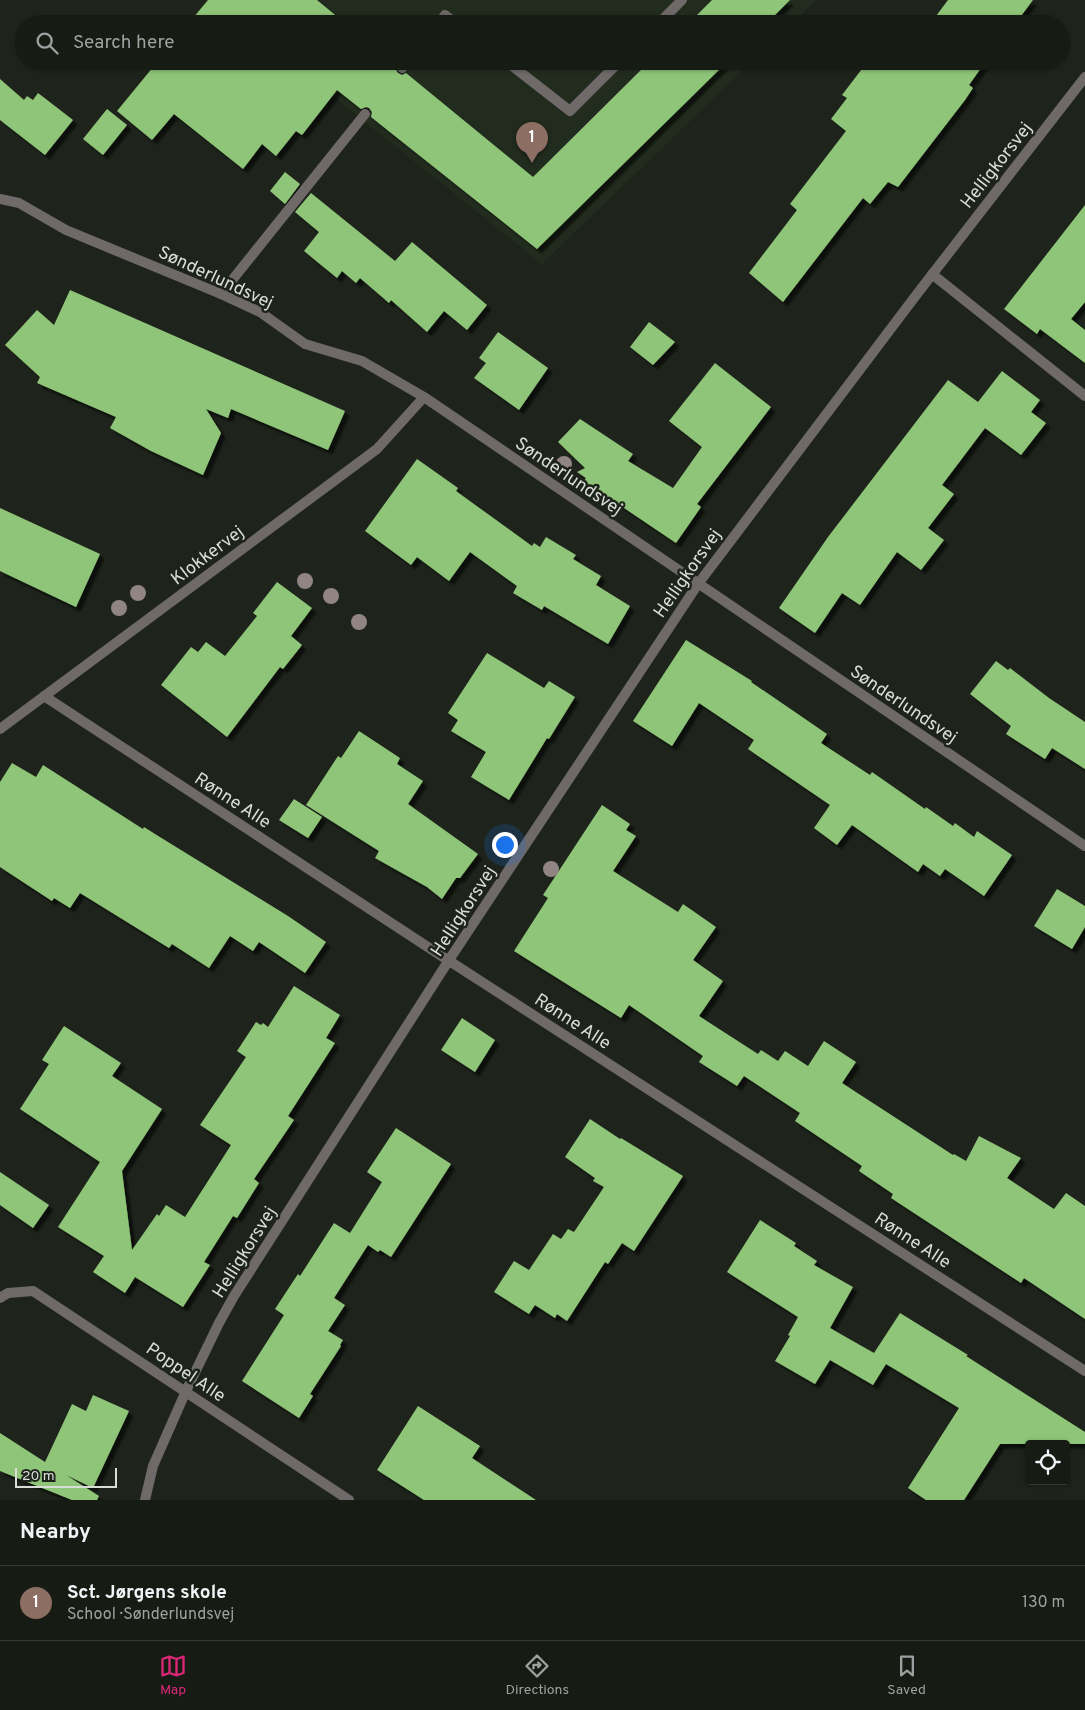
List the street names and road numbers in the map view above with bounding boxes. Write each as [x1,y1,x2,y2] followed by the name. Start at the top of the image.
[956,118,1038,214] street label: Helligkorsvej
[154,242,277,315] street label: Sønderlundsvej
[510,433,626,522] street label: Sønderlundsvej
[167,521,249,591] street label: Klokkervej
[649,525,727,623] street label: Helligkorsvej
[845,661,961,750] street label: Sønderlundsvej
[190,768,275,835] street label: Rønne Alle
[426,862,502,962] street label: Helligkorsvej
[530,989,615,1056] street label: Rønne Alle
[208,1203,283,1303] street label: Helligkorsvej
[870,1208,955,1275] street label: Rønne Alle
[141,1338,229,1408] street label: Poppel Alle

